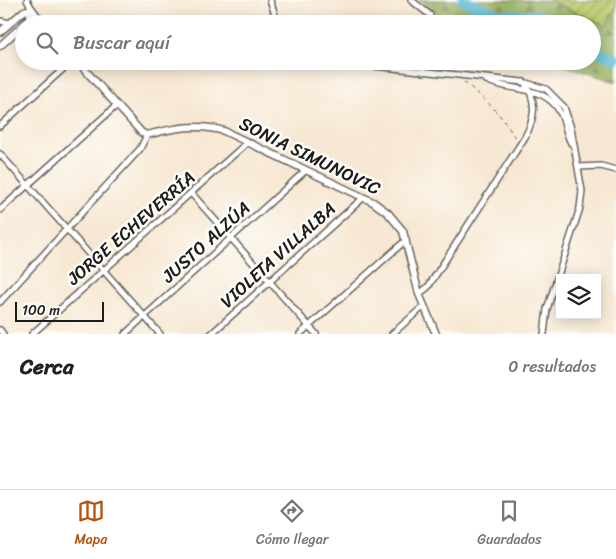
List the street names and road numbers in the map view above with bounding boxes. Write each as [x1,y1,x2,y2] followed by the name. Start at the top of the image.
[234,108,387,204] street label: SONIA SIMUNOVIC
[59,163,203,294] street label: JORGE ECHEVERRÍA
[153,193,258,292] street label: JUSTO ALZÚA
[213,194,343,316] street label: VIOLETA VILLALBA

